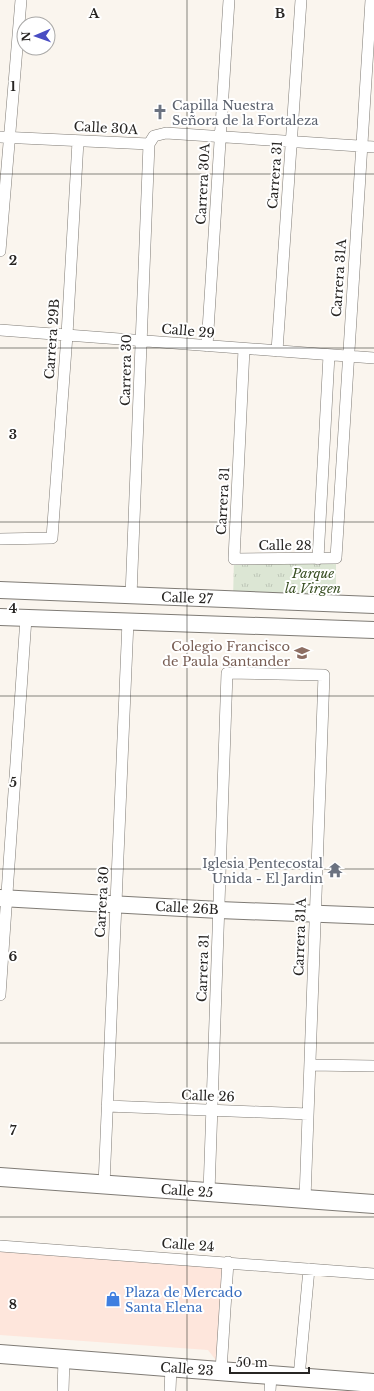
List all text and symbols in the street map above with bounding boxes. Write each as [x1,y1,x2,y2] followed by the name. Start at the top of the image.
[88,5,100,22] text: A
[275,5,285,22] text: B
[16,16,56,56] north arrow
[19,30,33,42] text: N
[10,78,16,95] text: 1
[172,97,319,129] place label: Capilla Nuestra Señora de la Fortaleza
[151,103,169,121] church icon: Capilla Nuestra Señora de la Fortaleza
[73,118,140,138] street label: Calle 30A
[264,140,286,210] street label: Carrera 31
[192,142,214,225] street label: Carrera 30A
[328,237,350,318] street label: Carrera 31A
[9,252,17,269] text: 2
[41,298,63,380] street label: Carrera 29B
[161,320,215,342] street label: Calle 29
[117,334,135,406] street label: Carrera 30
[9,426,17,443] text: 3
[213,467,233,535] street label: Carrera 31
[258,537,312,554] street label: Calle 28
[285,565,341,597] park label: Parque la Virgen
[161,589,214,607] street label: Calle 27
[9,600,18,617] text: 4
[162,638,291,670] place label: Colegio Francisco de Paula Santander
[293,644,311,662] school or university icon: Colegio Francisco de Paula Santander
[9,774,17,791] text: 5
[202,855,323,887] place label: Iglesia Pentecostal Unida - El Jardin
[326,861,344,879] temple icon: Iglesia Pentecostal Unida - El Jardin
[92,866,112,938] street label: Carrera 30
[290,897,310,976] street label: Carrera 31A
[155,898,219,918] street label: Calle 26B
[193,934,213,1002] street label: Carrera 31
[9,948,18,965] text: 6
[181,1087,235,1105] street label: Calle 26
[10,1122,17,1139] text: 7
[160,1181,214,1201] street label: Calle 25
[161,1235,215,1255] street label: Calle 24
[125,1284,242,1316] place label: Plaza de Mercado Santa Elena
[104,1290,122,1308] shop icon: Plaza de Mercado Santa Elena
[9,1296,17,1313] text: 8
[230,1349,309,1375] scale bar
[236,1355,268,1370] text: 50 m
[160,1359,214,1379] street label: Calle 23

